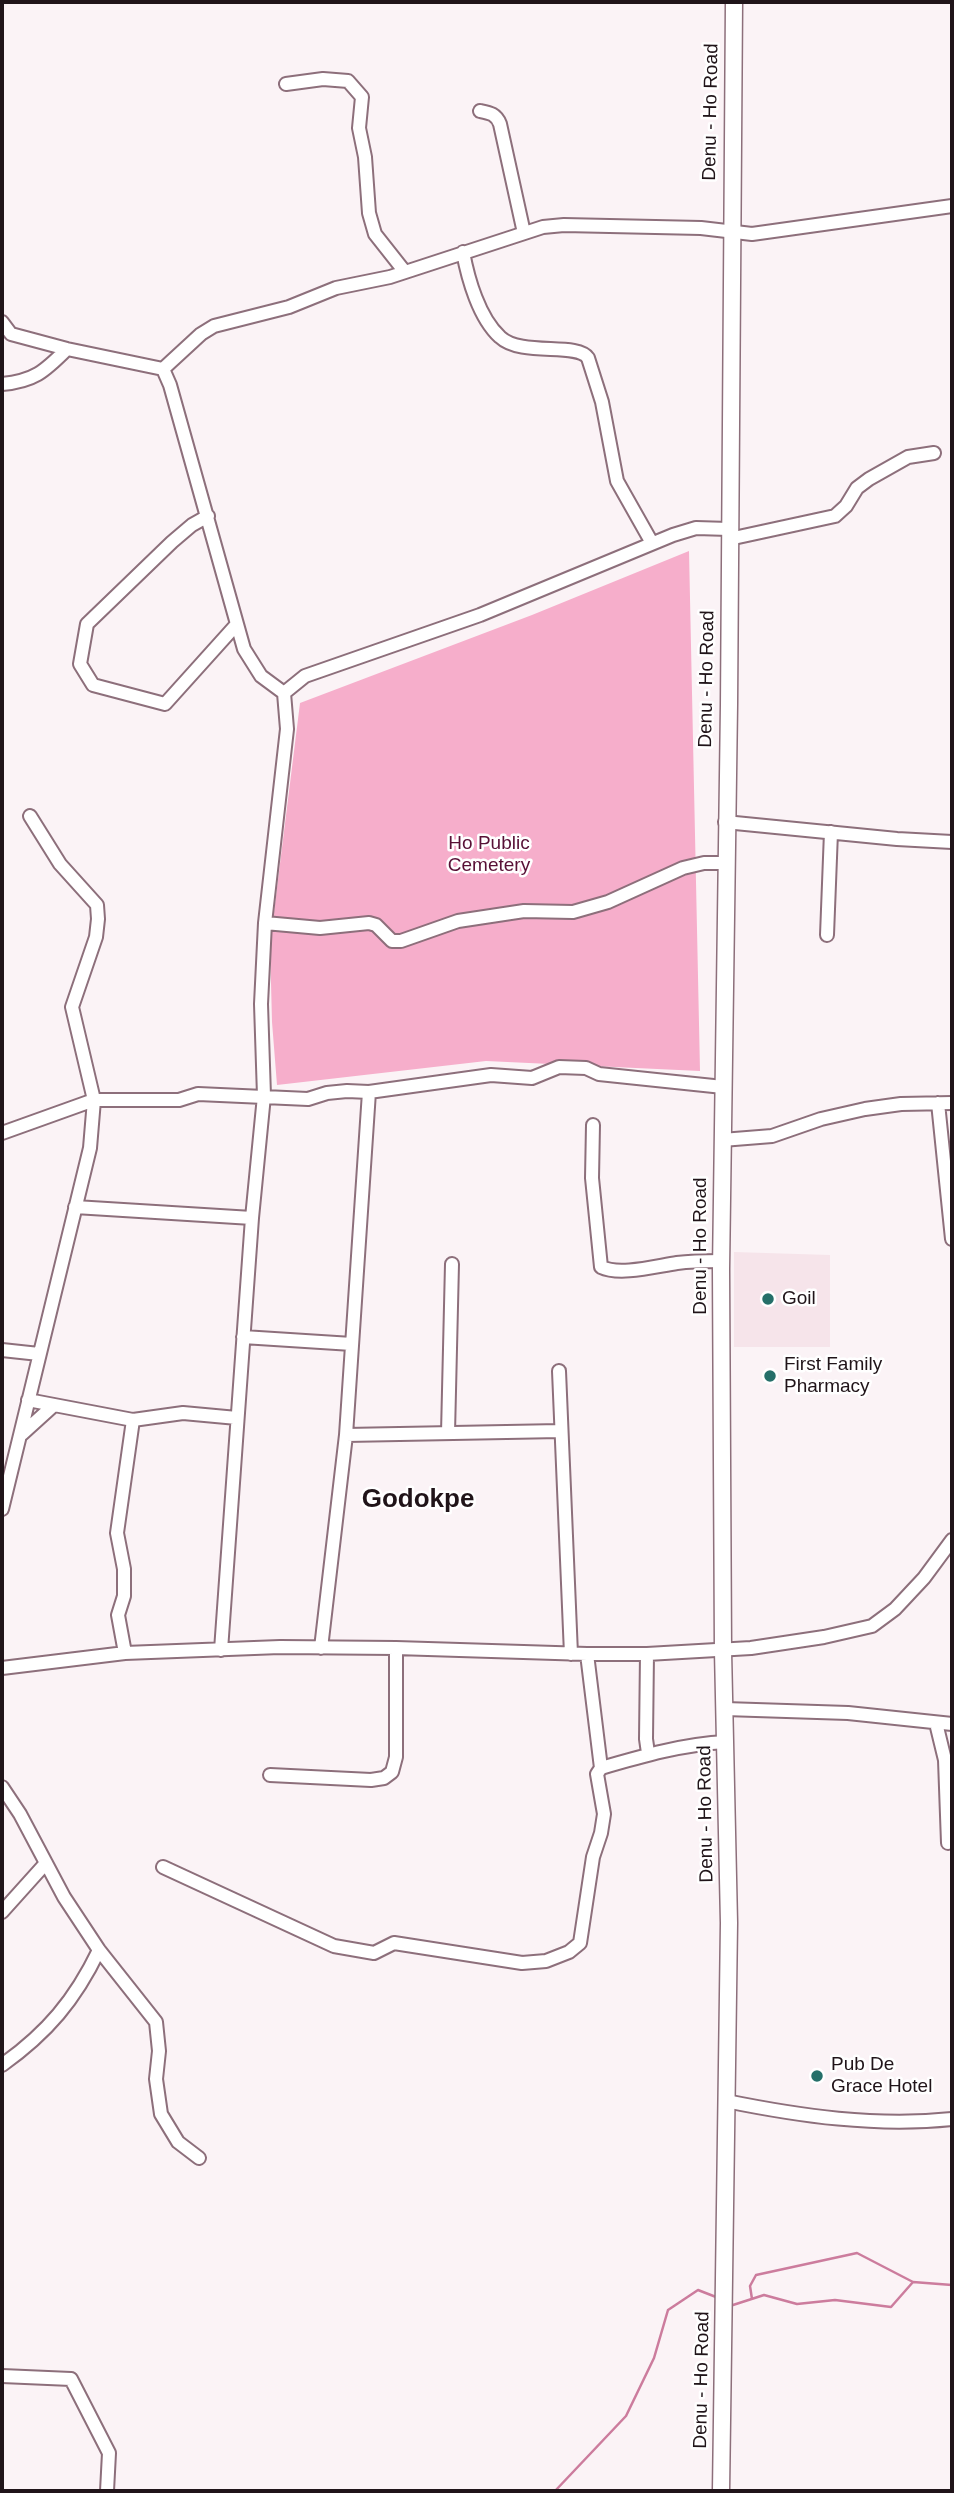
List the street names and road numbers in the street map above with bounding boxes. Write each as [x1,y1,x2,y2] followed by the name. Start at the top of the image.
[698,43,724,181] street label: Denu - Ho Road
[694,610,720,748] street label: Denu - Ho Road
[690,1177,712,1315] street label: Denu - Ho Road
[693,1745,719,1883] street label: Denu - Ho Road
[689,2311,715,2449] street label: Denu - Ho Road

